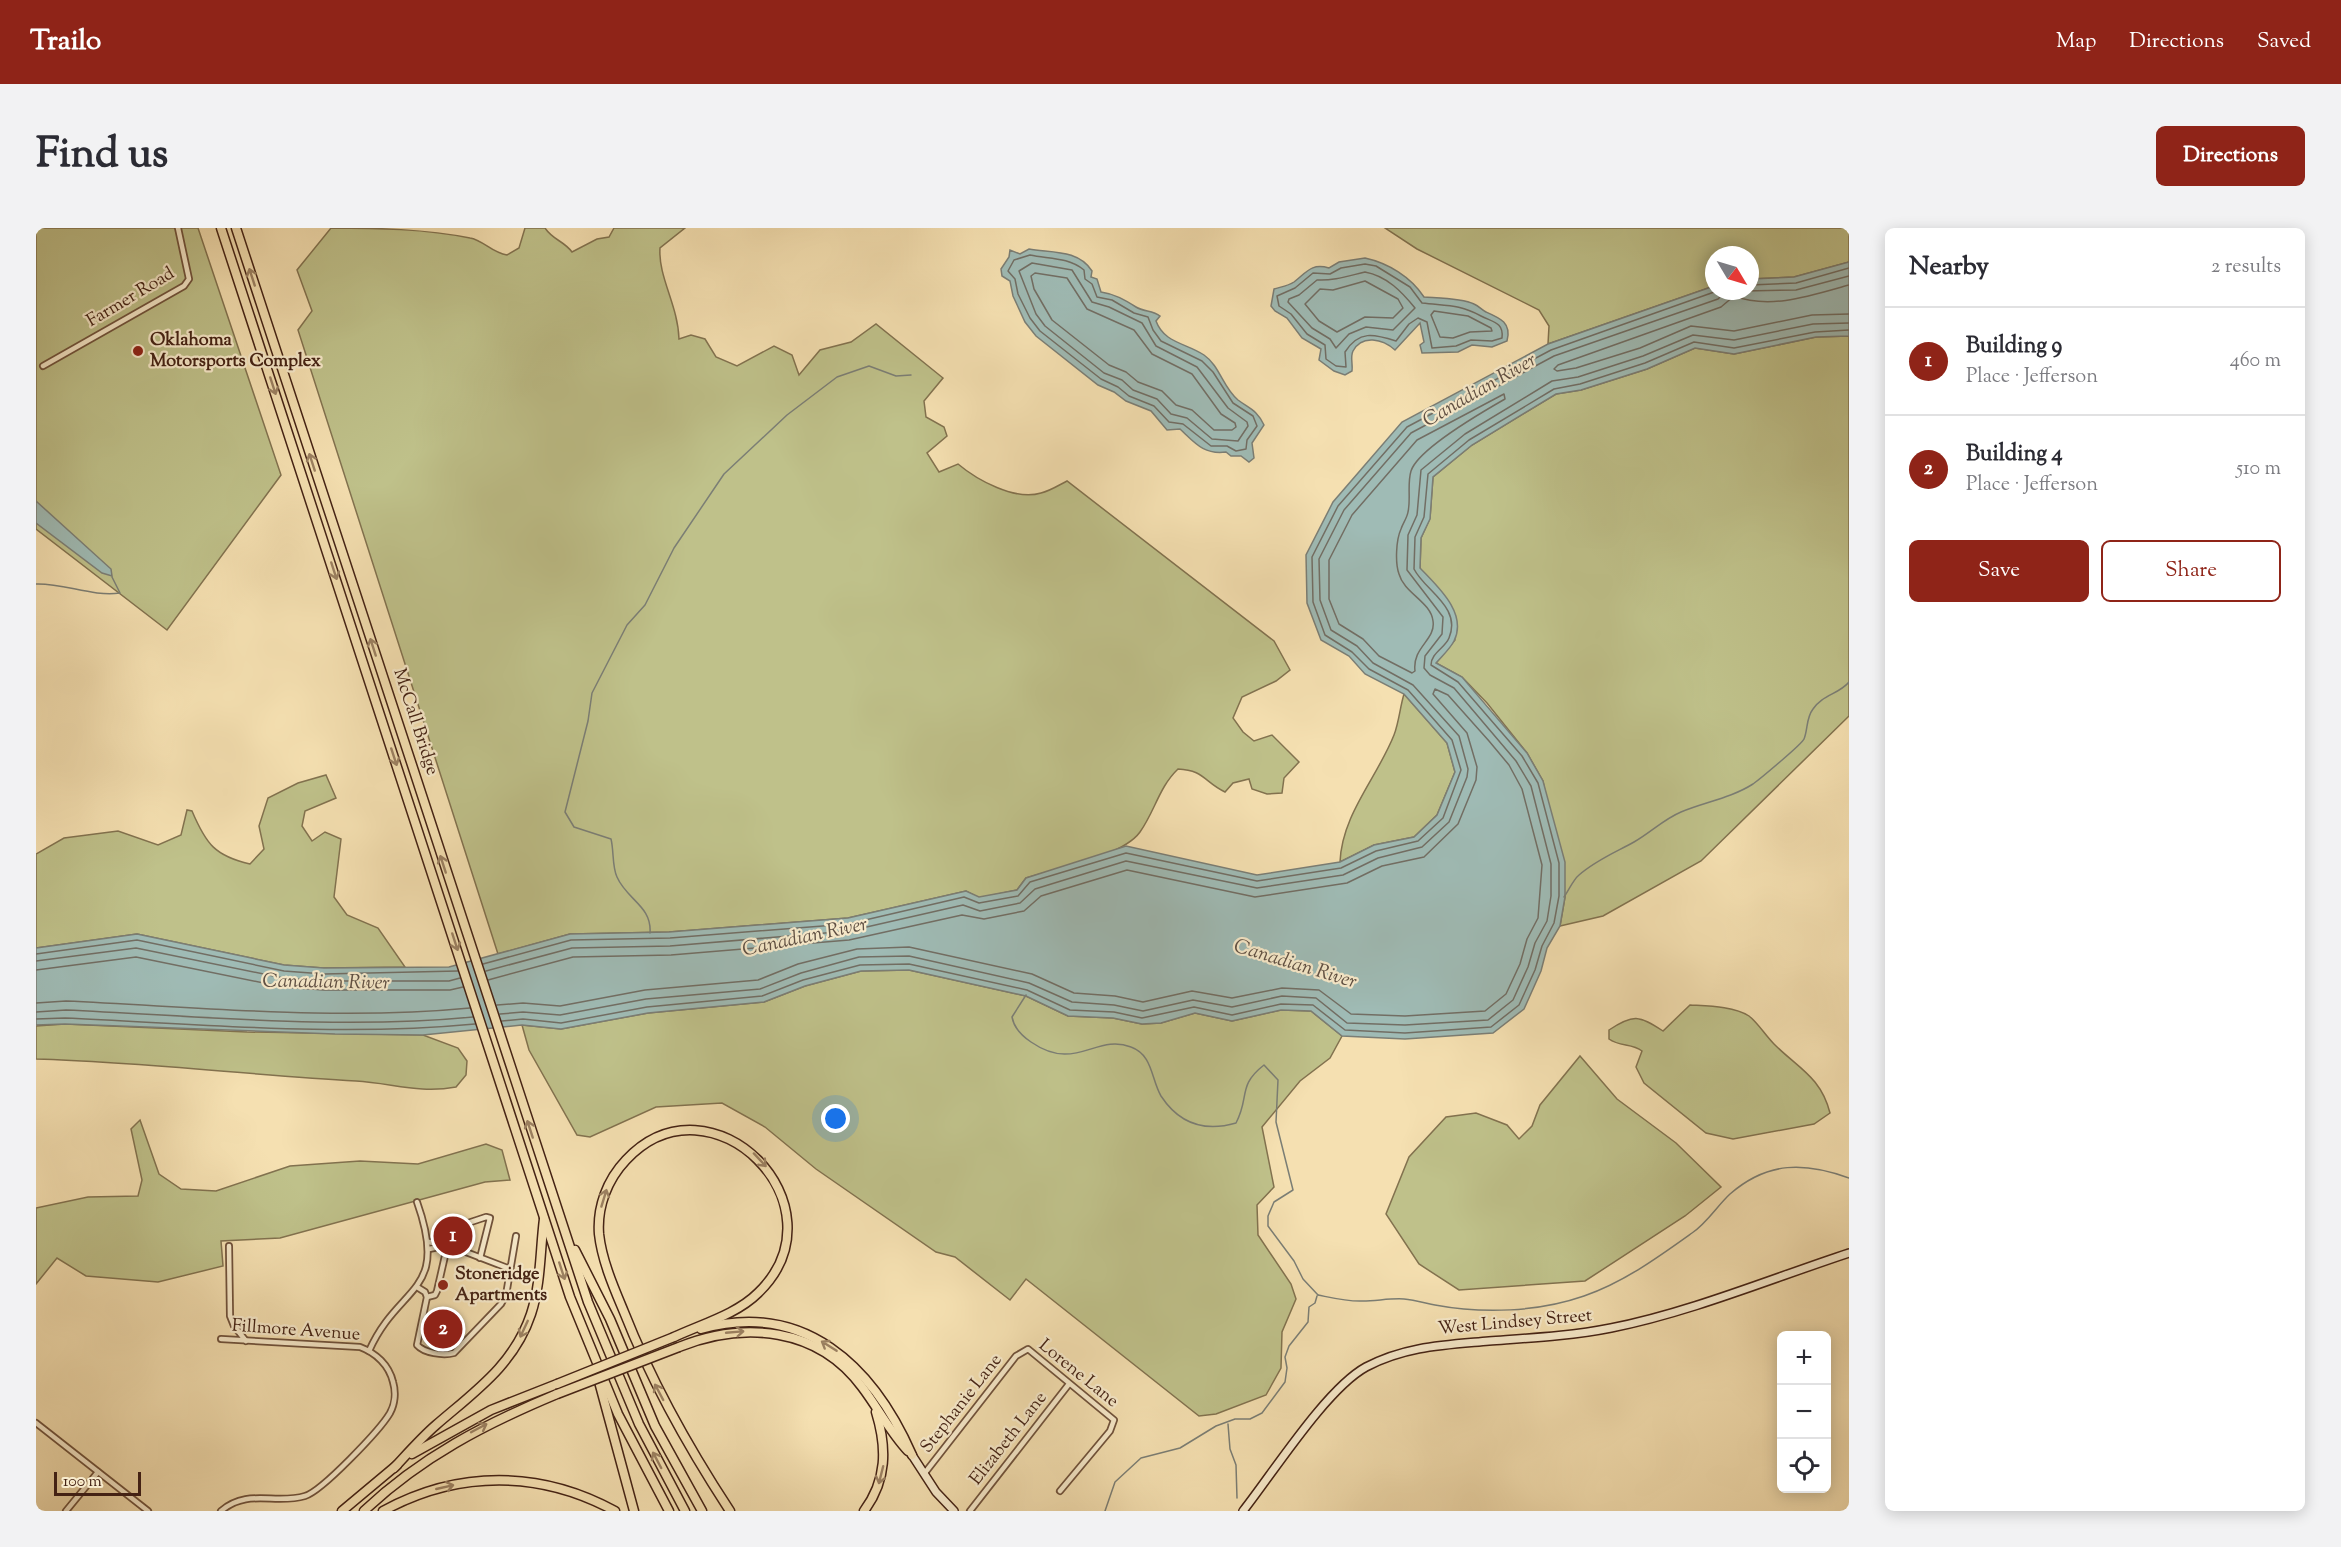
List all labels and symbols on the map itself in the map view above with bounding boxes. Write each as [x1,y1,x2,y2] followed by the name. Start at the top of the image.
[1705,246,1759,300] north arrow
[82,261,180,335] street label: Farmer Road
[245,268,256,287] one-way arrow
[150,328,321,375] place label: Oklahoma Motorsports Complex
[131,344,145,358] marker: Oklahoma Motorsports Complex
[1418,347,1542,435] water label: Canadian River
[268,376,279,395] one-way arrow
[306,453,317,472] one-way arrow
[329,561,340,580] one-way arrow
[367,638,378,657] one-way arrow
[385,665,445,779] street label: McCall Bridge
[389,747,400,766] one-way arrow
[437,855,448,874] one-way arrow
[740,911,870,965] water label: Canadian River
[450,932,461,951] one-way arrow
[1230,933,1360,997] water label: Canadian River
[262,967,390,999] water label: Canadian River
[821,1104,850,1133] your location
[524,1120,535,1139] one-way arrow
[753,1153,767,1168] one-way arrow
[599,1189,610,1208] one-way arrow
[434,1214,472,1258] pin: 1
[557,1261,568,1280] one-way arrow
[455,1262,547,1309] place label: Stoneridge Apartments
[436,1278,450,1292] marker: Stoneridge Apartments
[1437,1303,1593,1343] street label: West Lindsey Street
[424,1306,462,1352] pin: 2
[231,1314,361,1348] street label: Fillmore Avenue
[518,1320,529,1338] one-way arrow
[725,1326,745,1337] one-way arrow
[1032,1334,1124,1414] street label: Lorene Lane
[821,1339,838,1351] one-way arrow
[915,1349,1009,1459] street label: Stephanie Lane
[653,1384,664,1402] one-way arrow
[964,1387,1054,1491] street label: Elizabeth Lane
[470,1422,487,1434] one-way arrow
[651,1451,662,1469] one-way arrow
[875,1465,887,1484] one-way arrow
[54,1469,141,1496] scale bar
[435,1480,454,1492] one-way arrow

